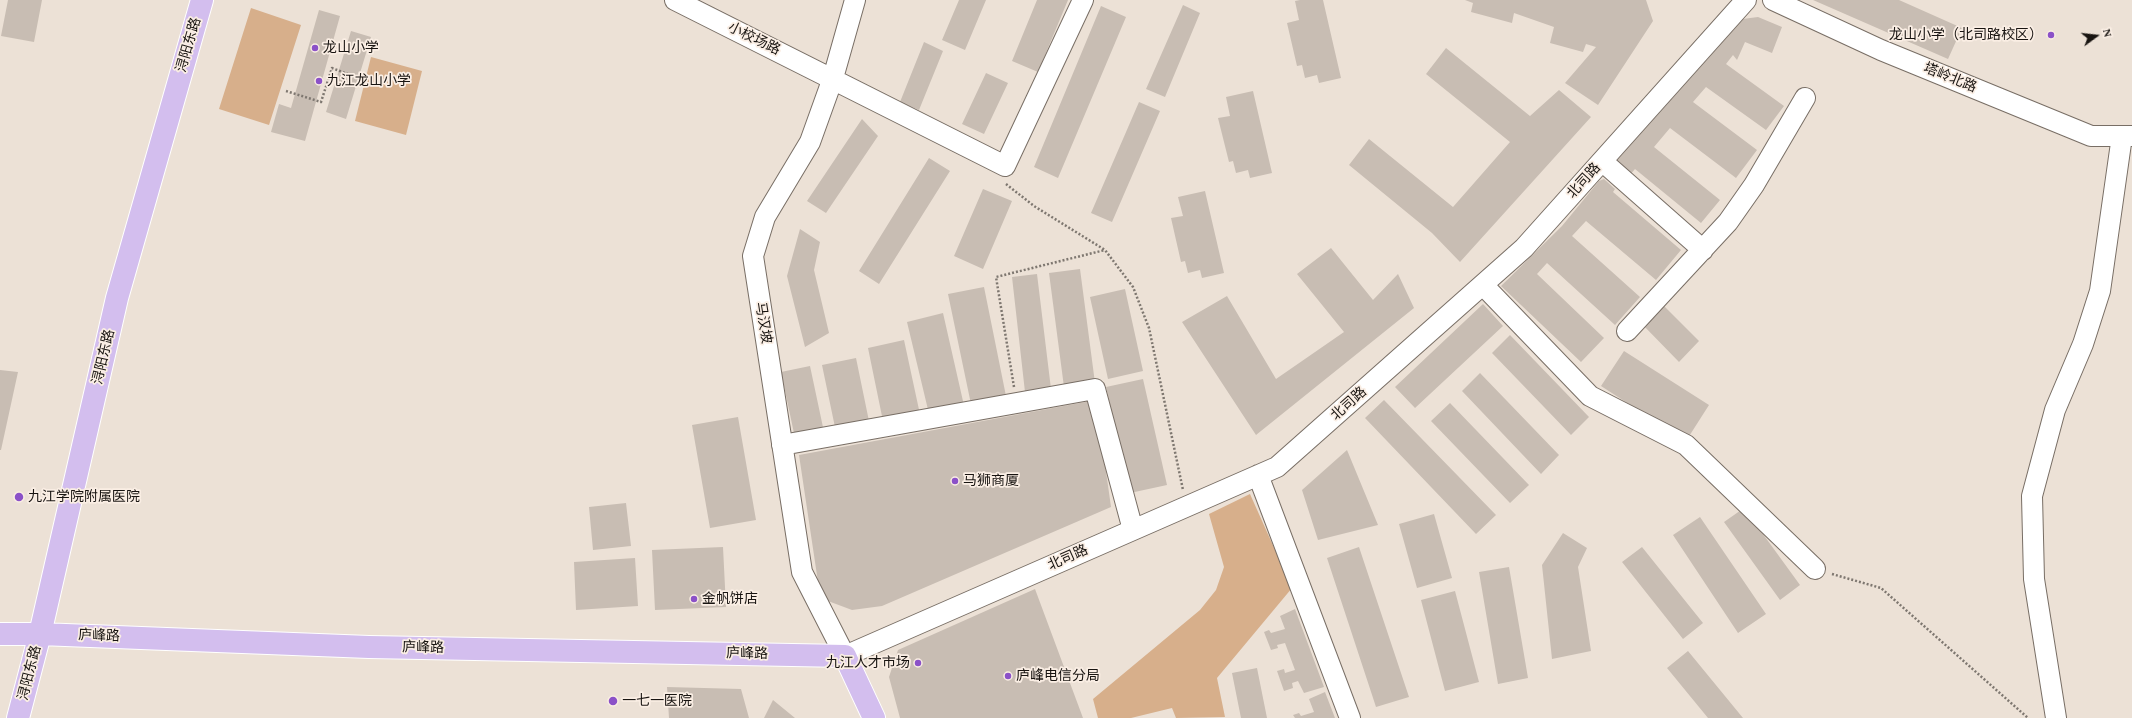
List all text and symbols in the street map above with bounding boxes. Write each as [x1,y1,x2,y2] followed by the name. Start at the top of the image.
[173,16,205,74] street label: 浔阳东路
[2076,16,2116,56] north arrow
[725,19,783,59] street label: 小校场路
[1889,27,2043,43] place label: 龙山小学（北司路校区）
[2101,27,2114,38] text: N
[2046,30,2056,40] marker: 龙山小学（北司路校区）
[323,40,379,56] place label: 龙山小学
[310,43,320,53] marker: 龙山小学
[1921,60,1979,96] street label: 塔岭北路
[327,73,411,89] place label: 九江龙山小学
[314,76,324,86] marker: 九江龙山小学
[1564,160,1604,202] street label: 北司路
[751,301,775,345] street label: 马汉坡
[90,328,118,386] street label: 浔阳东路
[1328,384,1370,424] street label: 北司路
[963,473,1019,489] place label: 马狮商厦
[950,476,960,486] marker: 马狮商厦
[28,489,140,505] place label: 九江学院附属医院
[13,491,25,503] marker: 九江学院附属医院
[1045,542,1091,574] street label: 北司路
[702,591,758,607] place label: 金帆饼店
[689,594,699,604] marker: 金帆饼店
[78,627,120,645] street label: 庐峰路
[402,639,444,657] street label: 庐峰路
[15,644,45,702] street label: 浔阳东路
[726,645,768,663] street label: 庐峰路
[826,655,910,671] place label: 九江人才市场
[913,658,923,668] marker: 九江人才市场
[1016,668,1100,684] place label: 庐峰电信分局
[1003,671,1013,681] marker: 庐峰电信分局
[622,693,692,709] place label: 一七一医院
[607,695,619,707] marker: 一七一医院

